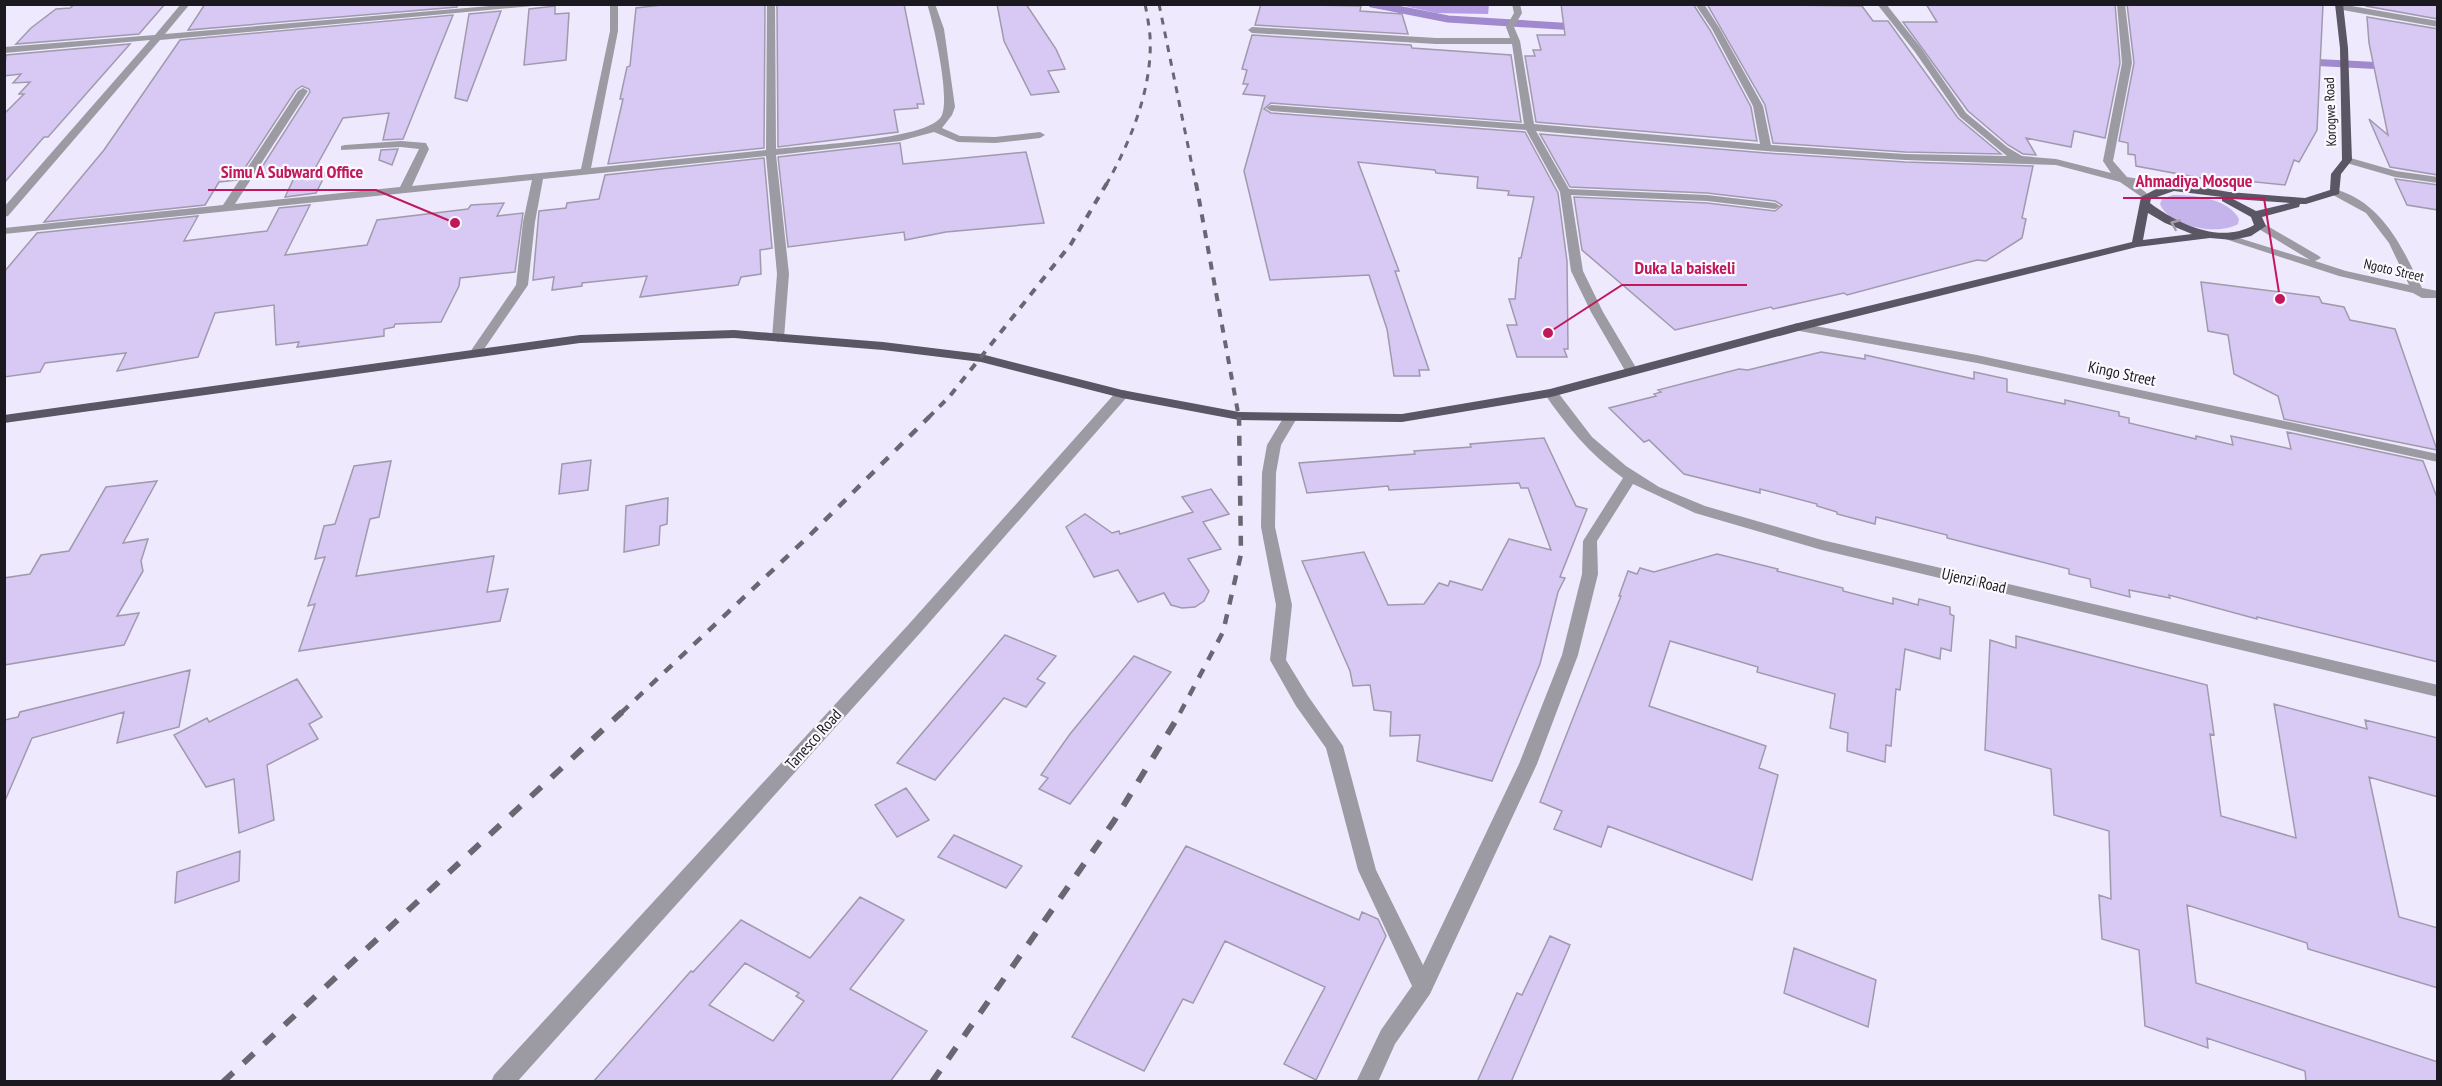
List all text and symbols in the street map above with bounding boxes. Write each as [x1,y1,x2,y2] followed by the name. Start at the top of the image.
[2320,77,2340,147] street label: Korogwe Road
[208,154,376,190] callout: Simu A Subward Office
[221,160,364,183] text: Simu A Subward Office
[2123,162,2264,198] callout: Ahmadiya Mosque
[2135,169,2253,192] text: Ahmadiya Mosque
[2170,219,2181,231] one-way arrow
[1622,249,1747,285] callout: Duka la baiskeli
[2362,254,2426,286] street label: Ngoto Street
[1635,256,1735,279] text: Duka la baiskeli
[2086,356,2158,390] street label: Kingo Street
[1940,563,2008,597] street label: Ujenzi Road
[781,705,845,773] street label: Tanesco Road

